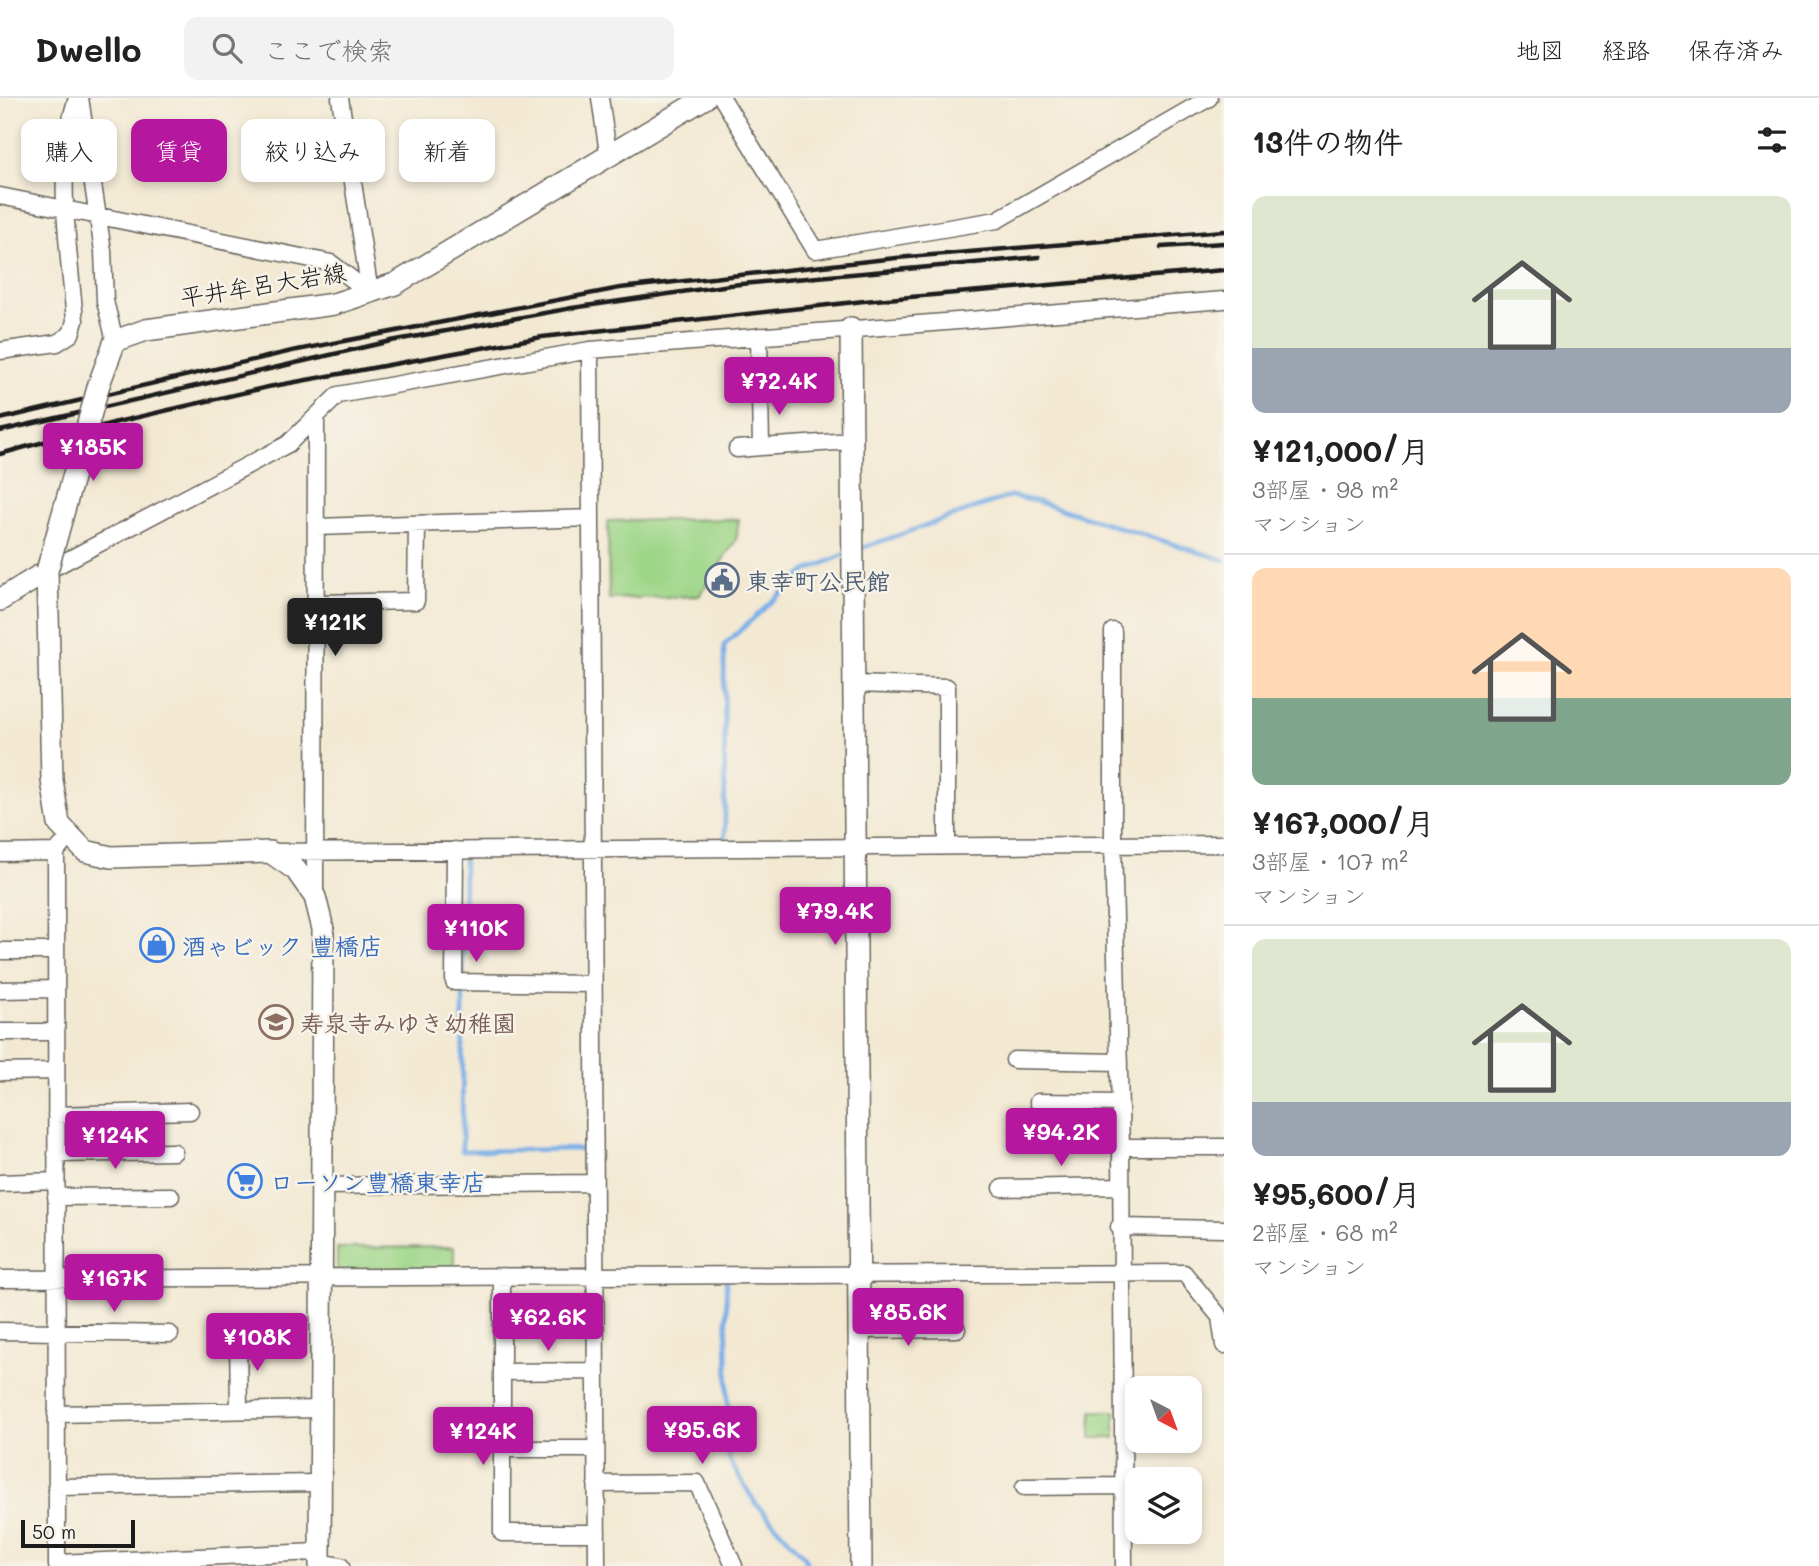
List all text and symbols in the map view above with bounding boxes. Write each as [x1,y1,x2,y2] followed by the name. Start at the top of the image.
[184,17,674,80] search box
[35,27,142,70] text: Dwello
[208,29,246,67] icon: search
[264,33,394,67] text: ここで検索
[1516,34,1564,65] text: 地図
[1602,34,1650,65] text: 経路
[1688,34,1784,65] text: 保存済み
[21,119,117,182] chip: 購入
[131,119,227,182] chip: 賃貸
[241,119,385,182] chip: 絞り込み
[399,119,495,182] chip: 新着
[1252,121,1403,161] text: 13件の物件
[1753,121,1791,159] icon: filters
[1459,242,1585,368] icon: home
[178,256,348,312] street label: 平井牟呂大岩線
[722,358,836,417] pin: ¥72.4K
[740,365,818,395] text: ¥72.4K
[44,424,142,483] pin: ¥185K
[1252,430,1430,470] text: ¥121,000/月
[59,431,127,461] text: ¥185K
[1252,474,1398,504] text: 3部屋 · 98 m²
[1252,508,1366,538] text: マンション
[703,561,741,599] public building icon: 東幸町公民館
[746,565,890,596] place label: 東幸町公民館
[286,598,384,658] pin: ¥121K
[303,606,367,636] text: ¥121K
[1459,614,1585,740] icon: home
[1252,802,1434,842] text: ¥167,000/月
[1252,846,1408,876] text: 3部屋 · 107 m²
[1252,880,1366,910] text: マンション
[778,888,892,947] pin: ¥79.4K
[796,895,874,925] text: ¥79.4K
[427,904,525,964] pin: ¥110K
[443,912,509,942] text: ¥110K
[138,926,176,964] shop icon: 酒ゃビック 豊橋店
[182,930,383,961] place label: 酒ゃビック 豊橋店
[1459,985,1585,1111] icon: home
[257,1003,295,1041] school or university icon: 寿泉寺みゆき幼稚園
[300,1007,516,1038] place label: 寿泉寺みゆき幼稚園
[1004,1108,1118,1168] pin: ¥94.2K
[66,1112,164,1171] pin: ¥124K
[1022,1116,1100,1146] text: ¥94.2K
[81,1119,149,1149] text: ¥124K
[226,1162,264,1200] supermarket icon: ローソン豊橋東幸店
[270,1166,486,1197] place label: ローソン豊橋東幸店
[1252,1173,1421,1213] text: ¥95,600/月
[1252,1217,1398,1247] text: 2部屋 · 68 m²
[1252,1251,1366,1281] text: マンション
[65,1254,163,1314] pin: ¥167K
[80,1262,148,1292] text: ¥167K
[851,1288,965,1348] pin: ¥85.6K
[491,1294,605,1353] pin: ¥62.6K
[869,1296,947,1326] text: ¥85.6K
[509,1301,587,1331] text: ¥62.6K
[208,1314,306,1373] pin: ¥108K
[222,1321,292,1351] text: ¥108K
[1125,1376,1202,1452] north arrow
[1125,1376,1202,1544] map controls
[645,1406,759,1466] pin: ¥95.6K
[434,1408,532,1467] pin: ¥124K
[663,1414,741,1444] text: ¥95.6K
[449,1415,517,1445] text: ¥124K
[1125,1467,1202,1544] button: layers
[21,1517,135,1549] scale bar
[32,1519,76,1544] text: 50 m

